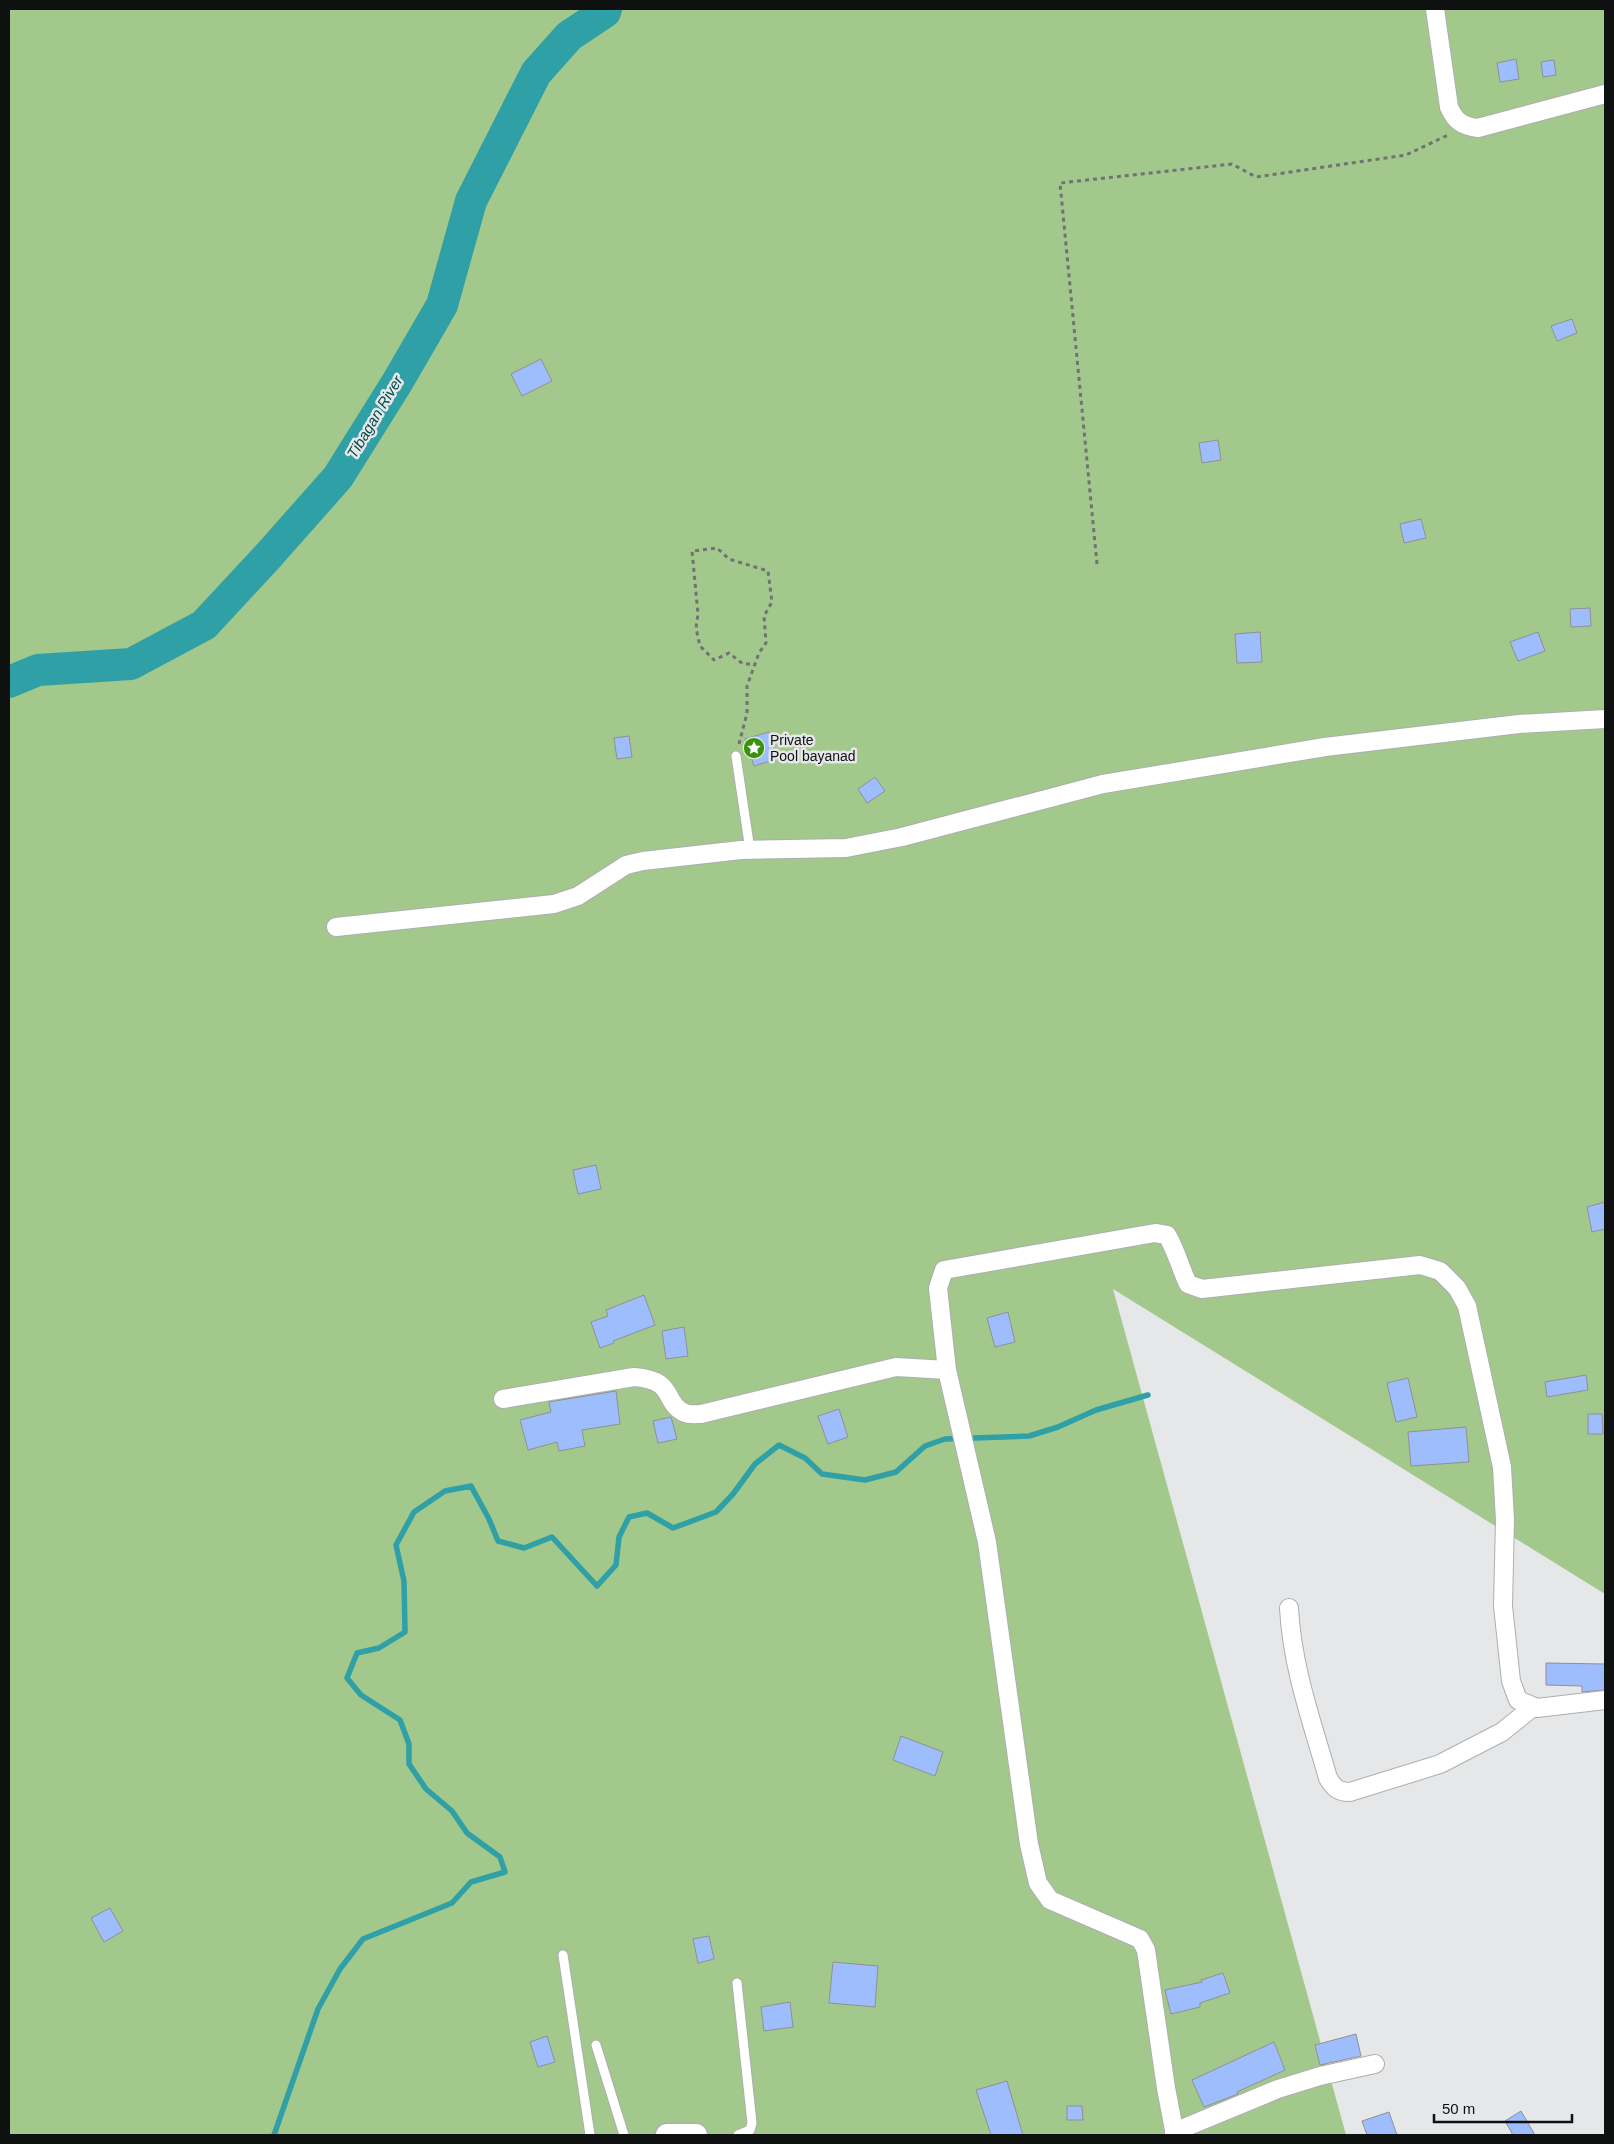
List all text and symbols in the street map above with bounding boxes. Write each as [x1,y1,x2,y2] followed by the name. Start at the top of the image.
[343,372,406,461] water label: Tibagan River
[770,732,856,764] place label: Private Pool bayanad
[742,736,766,760] place icon: Private Pool bayanad
[1434,2092,1572,2124] scale bar
[1442,2100,1475,2117] text: 50 m

